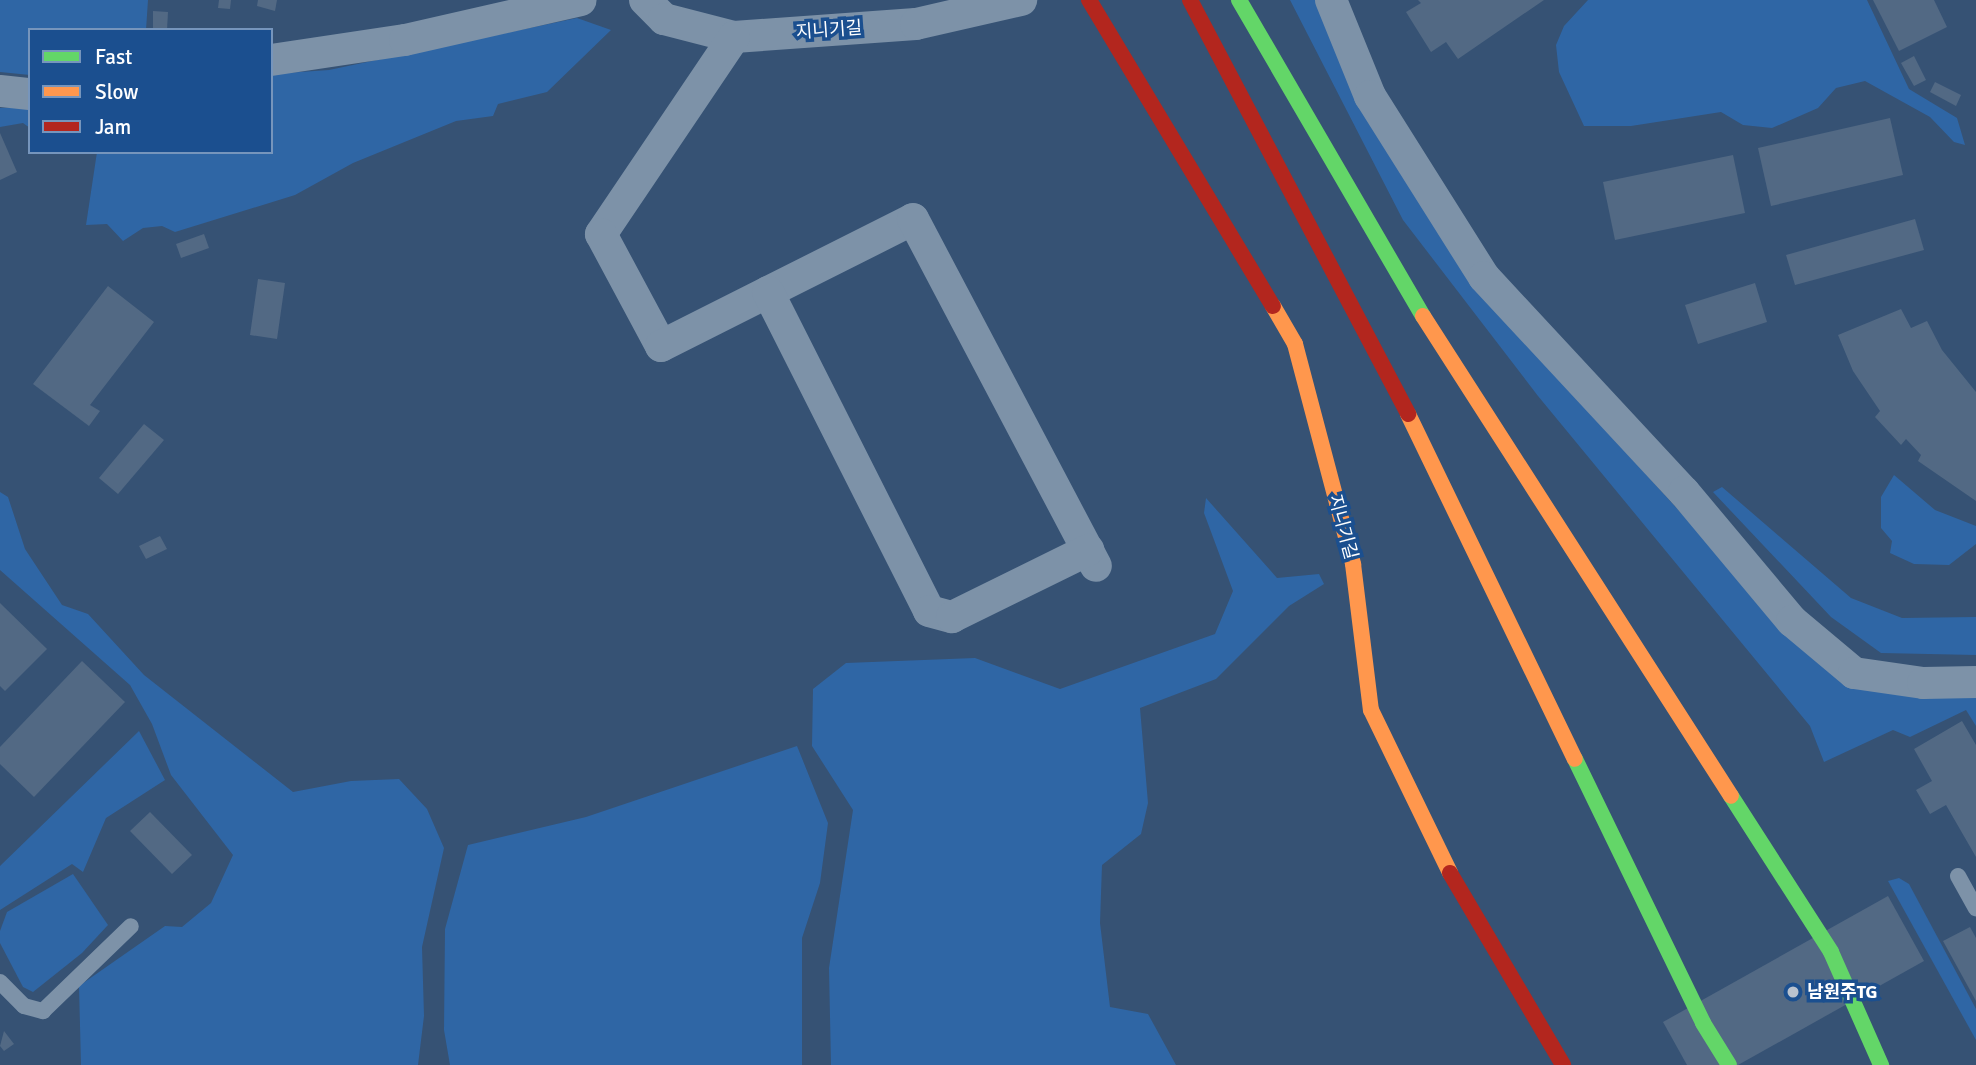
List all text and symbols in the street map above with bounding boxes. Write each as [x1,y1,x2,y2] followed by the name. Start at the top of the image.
[795,17,863,43] street label: 지니기길
[28,28,273,154] legend
[95,44,132,70] text: Fast
[95,79,139,105] text: Slow
[95,114,131,140] text: Jam
[1324,492,1362,562] street label: 지니기길
[1807,981,1877,1003] place label: 남원주TG
[1785,984,1801,1000] marker: 남원주TG

